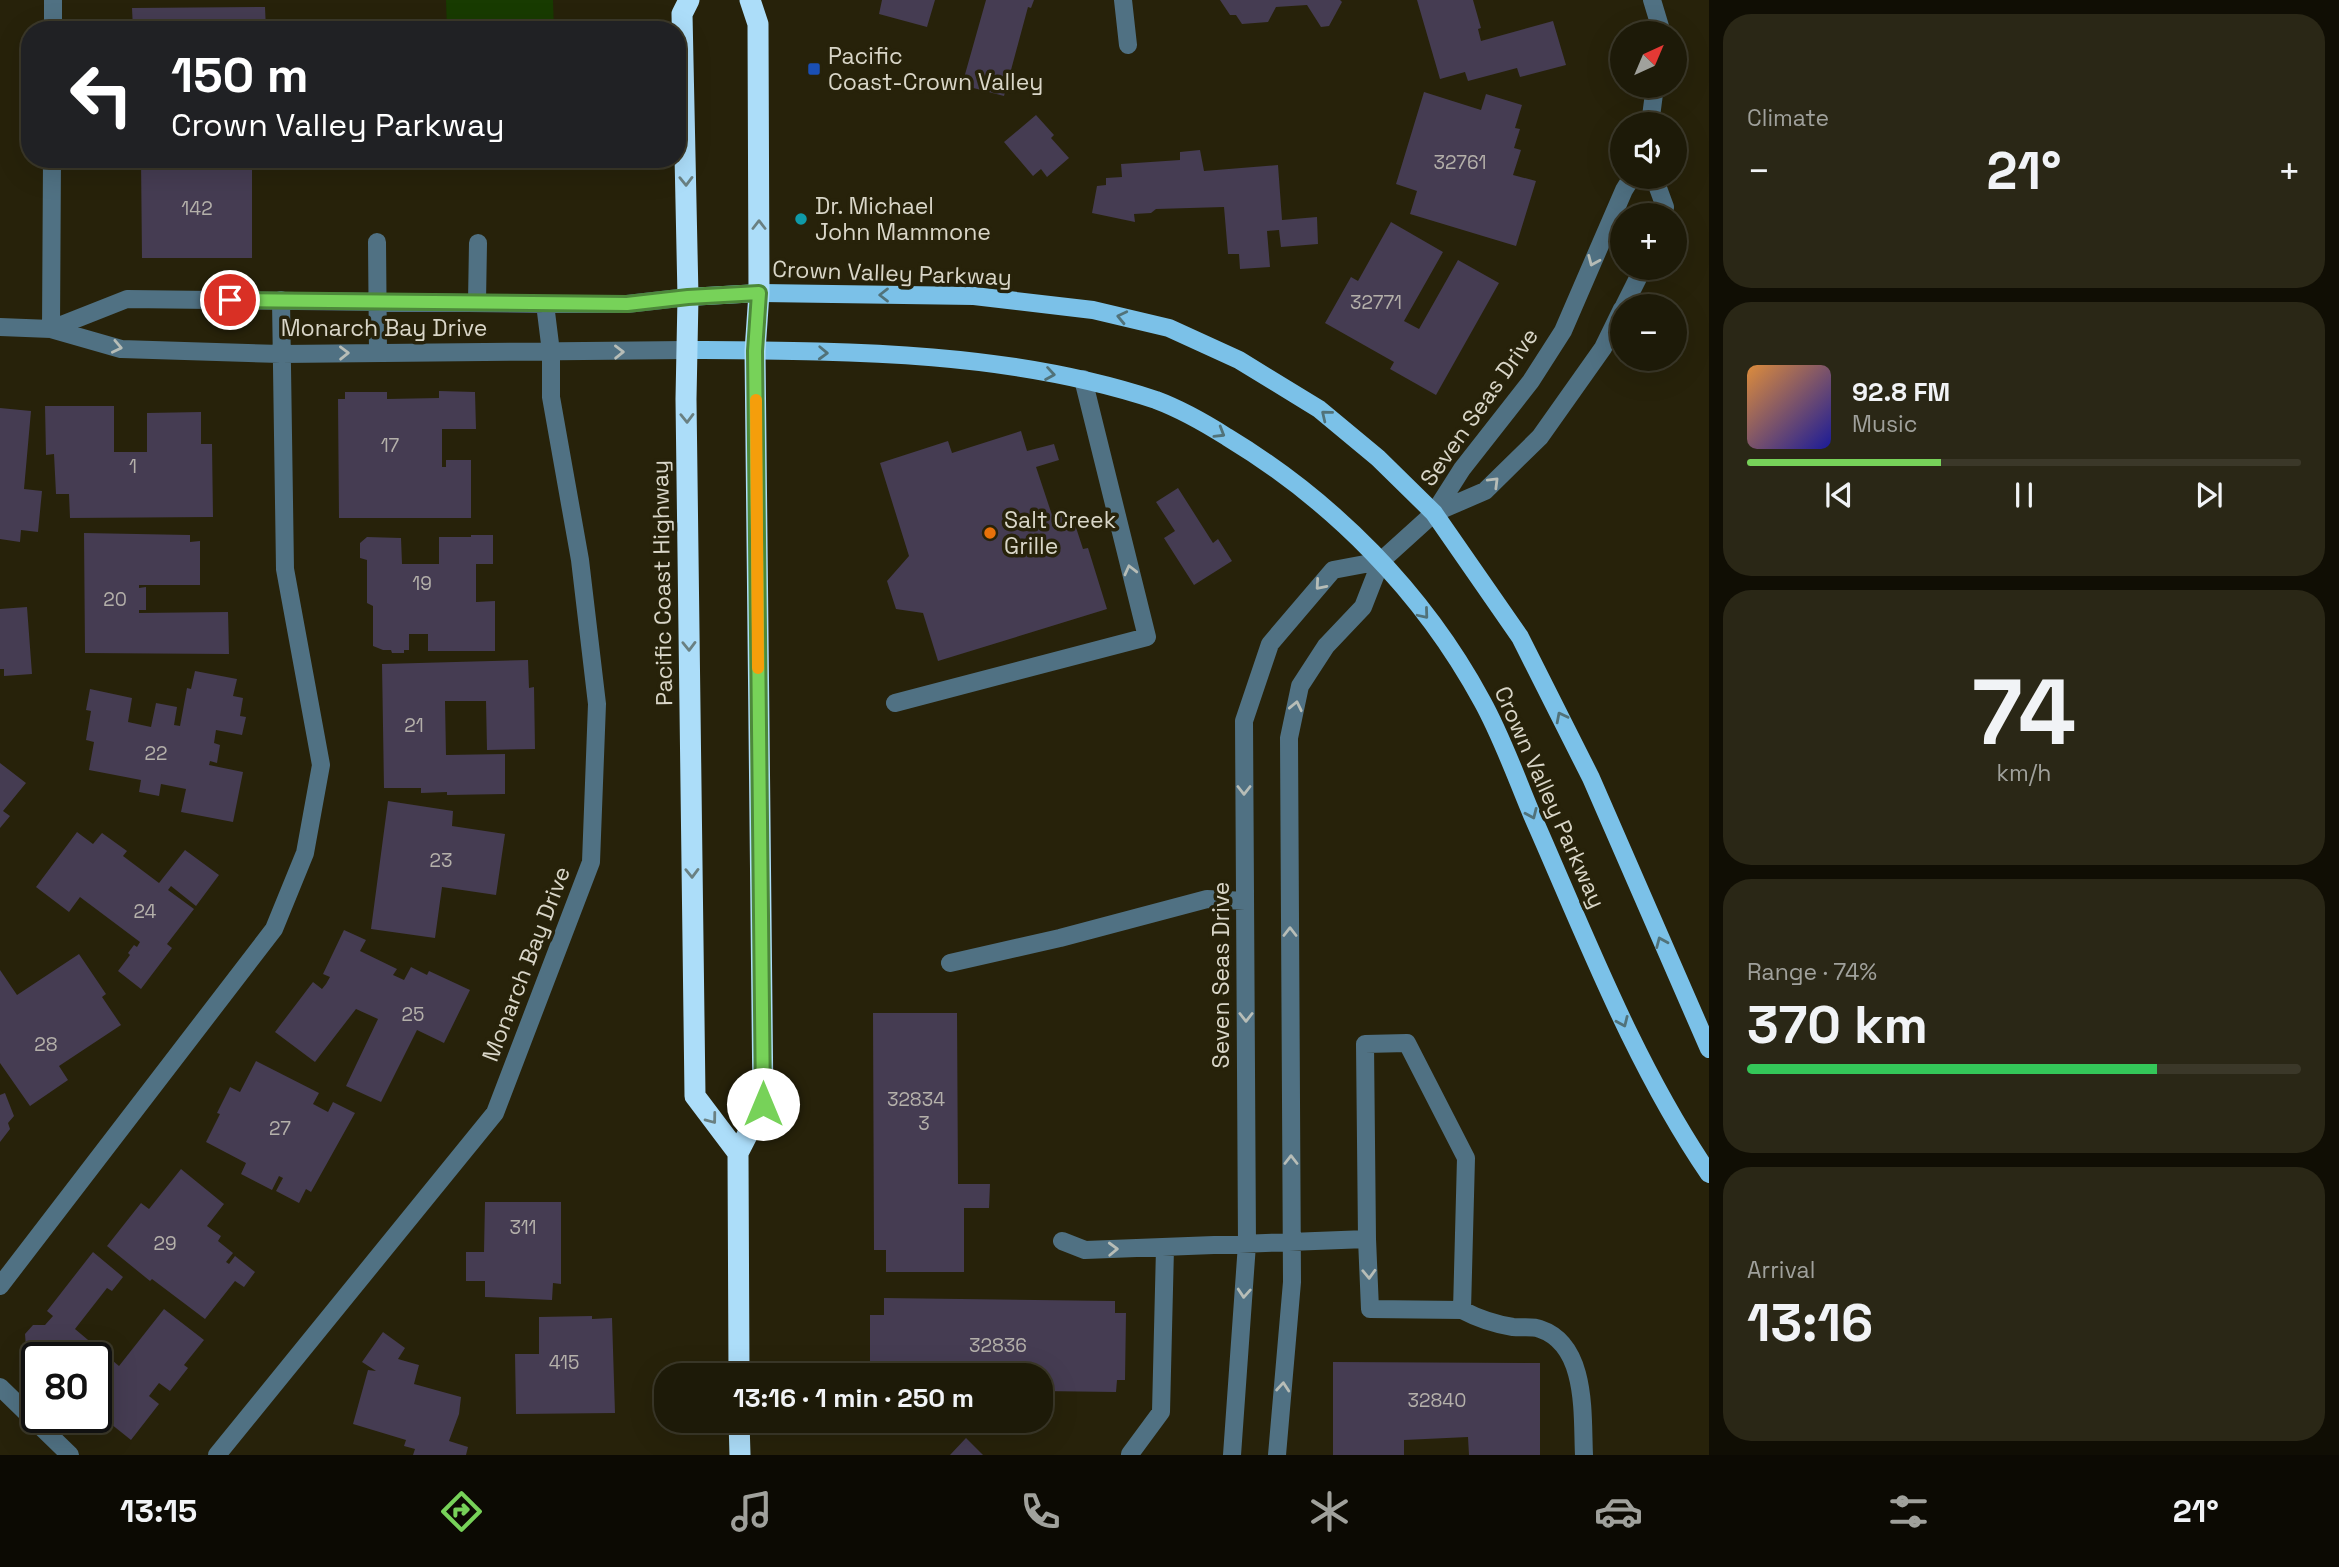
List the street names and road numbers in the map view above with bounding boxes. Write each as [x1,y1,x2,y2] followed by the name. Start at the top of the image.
[772,254,1012,292] street label: Crown Valley Parkway
[281,313,487,343] street label: Monarch Bay Drive
[1413,322,1545,492] street label: Seven Seas Drive
[645,460,679,706] street label: Pacific Coast Highway
[1488,681,1612,913] street label: Crown Valley Parkway
[475,862,577,1066] street label: Monarch Bay Drive
[1206,882,1236,1068] street label: Seven Seas Drive

